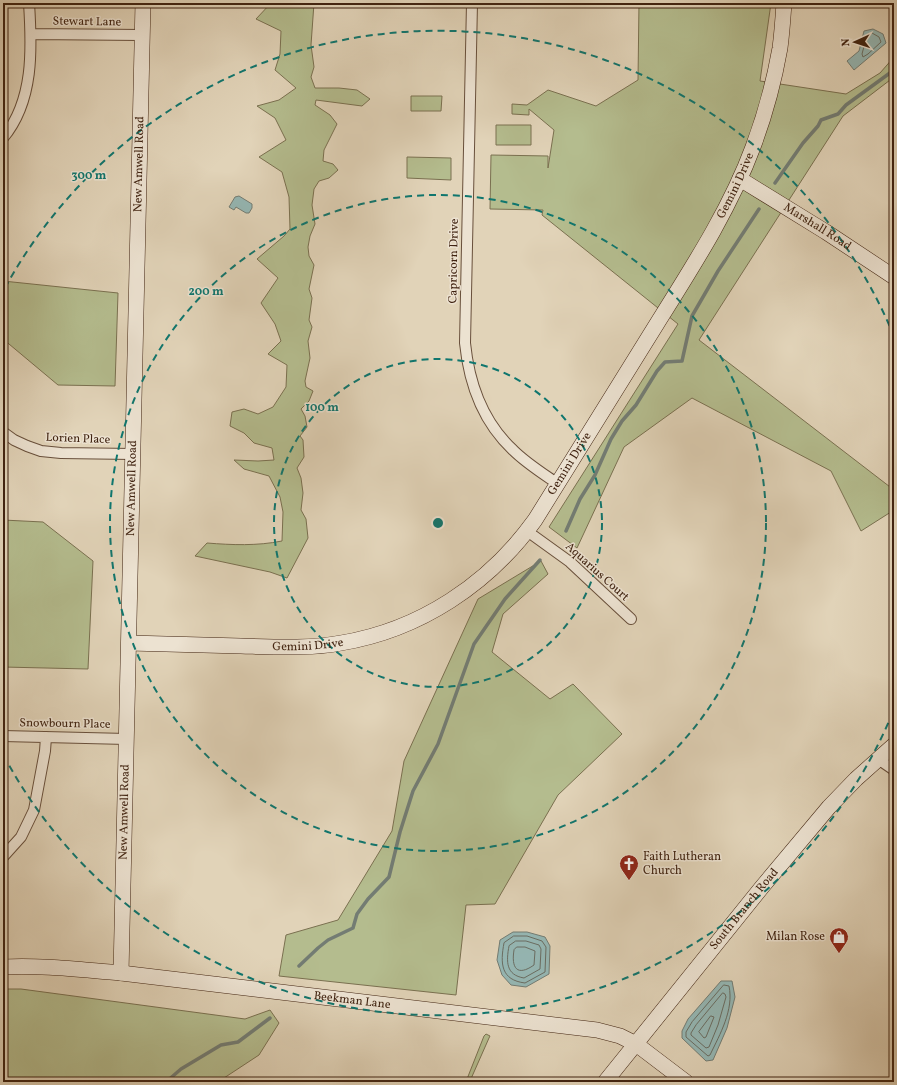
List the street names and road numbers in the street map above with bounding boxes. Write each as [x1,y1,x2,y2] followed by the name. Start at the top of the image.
[52,13,122,31] street label: Stewart Lane
[130,116,148,212] street label: New Amwell Road
[713,150,758,222] street label: Gemini Drive
[780,200,854,255] street label: Marshall Road
[445,218,463,304] street label: Capricorn Drive
[544,429,596,498] street label: Gemini Drive
[45,430,111,448] street label: Lorien Place
[123,440,141,536] street label: New Amwell Road
[562,539,632,605] street label: Aquarius Court
[272,635,345,655] street label: Gemini Drive
[19,715,111,733] street label: Snowbourn Place
[116,764,134,860] street label: New Amwell Road
[706,865,783,953] street label: South Branch Road
[313,988,392,1013] street label: Beekman Lane

